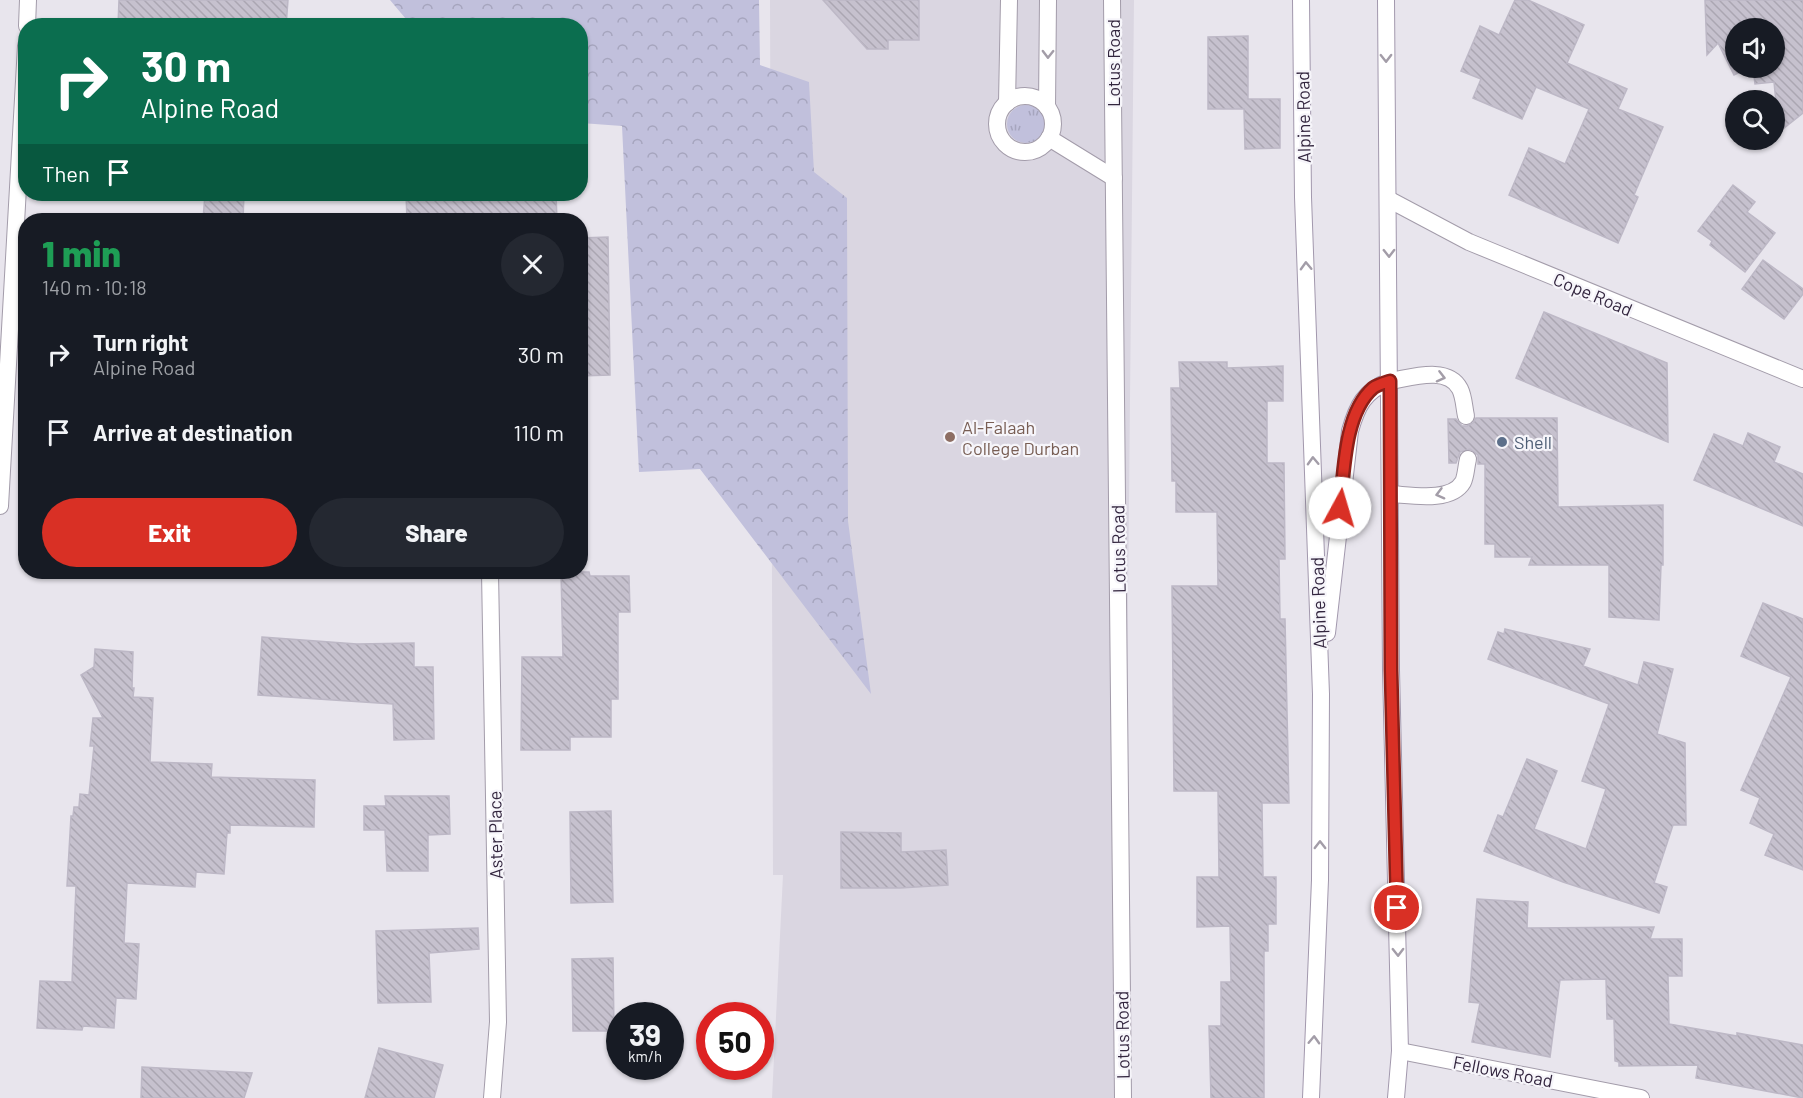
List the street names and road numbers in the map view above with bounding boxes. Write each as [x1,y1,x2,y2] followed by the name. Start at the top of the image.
[1102,19,1124,107] street label: Lotus Road
[1291,71,1315,163] street label: Alpine Road
[1550,268,1636,320] street label: Cope Road
[1106,505,1130,593] street label: Lotus Road
[1305,557,1331,649] street label: Alpine Road
[483,791,507,879] street label: Aster Place
[1110,991,1134,1079] street label: Lotus Road
[1451,1051,1555,1091] street label: Fellows Road

